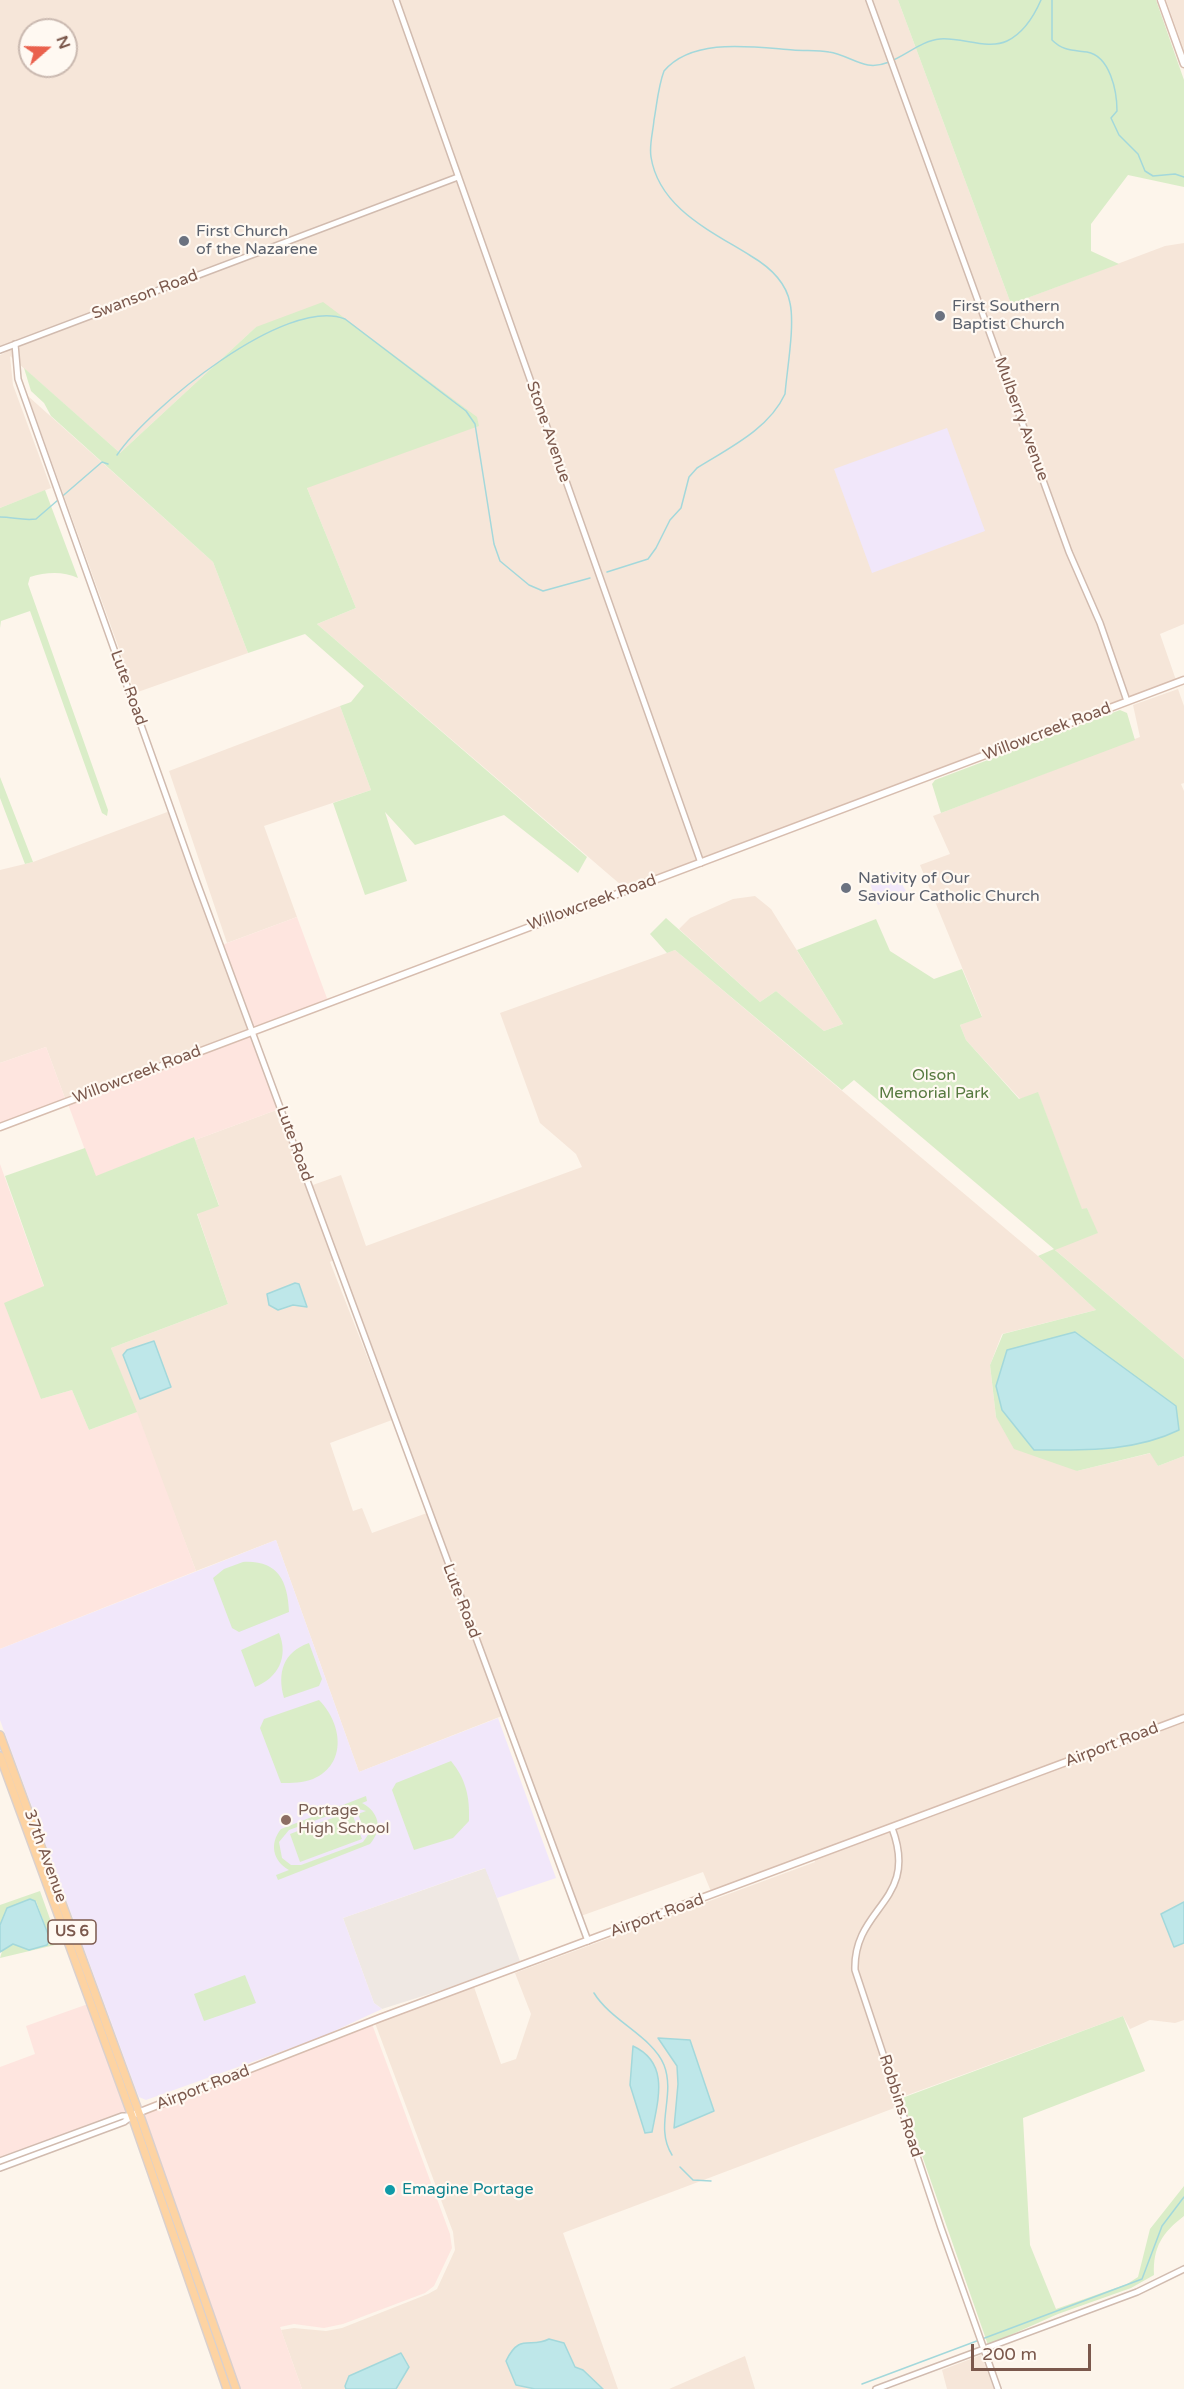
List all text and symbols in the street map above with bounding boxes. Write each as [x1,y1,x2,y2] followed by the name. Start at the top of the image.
[18,18,78,78] north arrow
[51,33,75,52] text: N
[196,222,318,260] place label: First Church of the Nazarene
[177,234,191,248] marker: First Church of the Nazarene
[89,266,201,324] street label: Swanson Road
[952,297,1065,335] place label: First Southern Baptist Church
[933,309,947,323] marker: First Southern Baptist Church
[990,354,1052,484] street label: Mulberry Avenue
[522,379,574,485] street label: Stone Avenue
[106,648,150,728] street label: Lute Road
[980,699,1114,765] street label: Willowcreek Road
[858,869,1040,907] place label: Nativity of Our Saviour Catholic Church
[525,871,659,935] street label: Willowcreek Road
[839,881,853,895] marker: Nativity of Our Saviour Catholic Church
[70,1042,204,1108] street label: Willowcreek Road
[879,1066,989,1104] park label: Olson Memorial Park
[272,1104,316,1184] street label: Lute Road
[438,1561,484,1641] street label: Lute Road
[1063,1718,1161,1772] street label: Airport Road
[298,1801,389,1839] place label: Portage High School
[19,1807,71,1905] street label: 37th Avenue
[279,1813,293,1827] marker: Portage High School
[607,1890,707,1942] street label: Airport Road
[48,1920,96,1944] road number: US 6
[874,2052,926,2160] street label: Robbins Road
[154,2061,252,2115] street label: Airport Road
[402,2180,533,2200] place label: Emagine Portage
[383,2183,397,2197] marker: Emagine Portage
[974,2332,1094,2370] scale bar
[982,2343,1037,2365] text: 200 m

